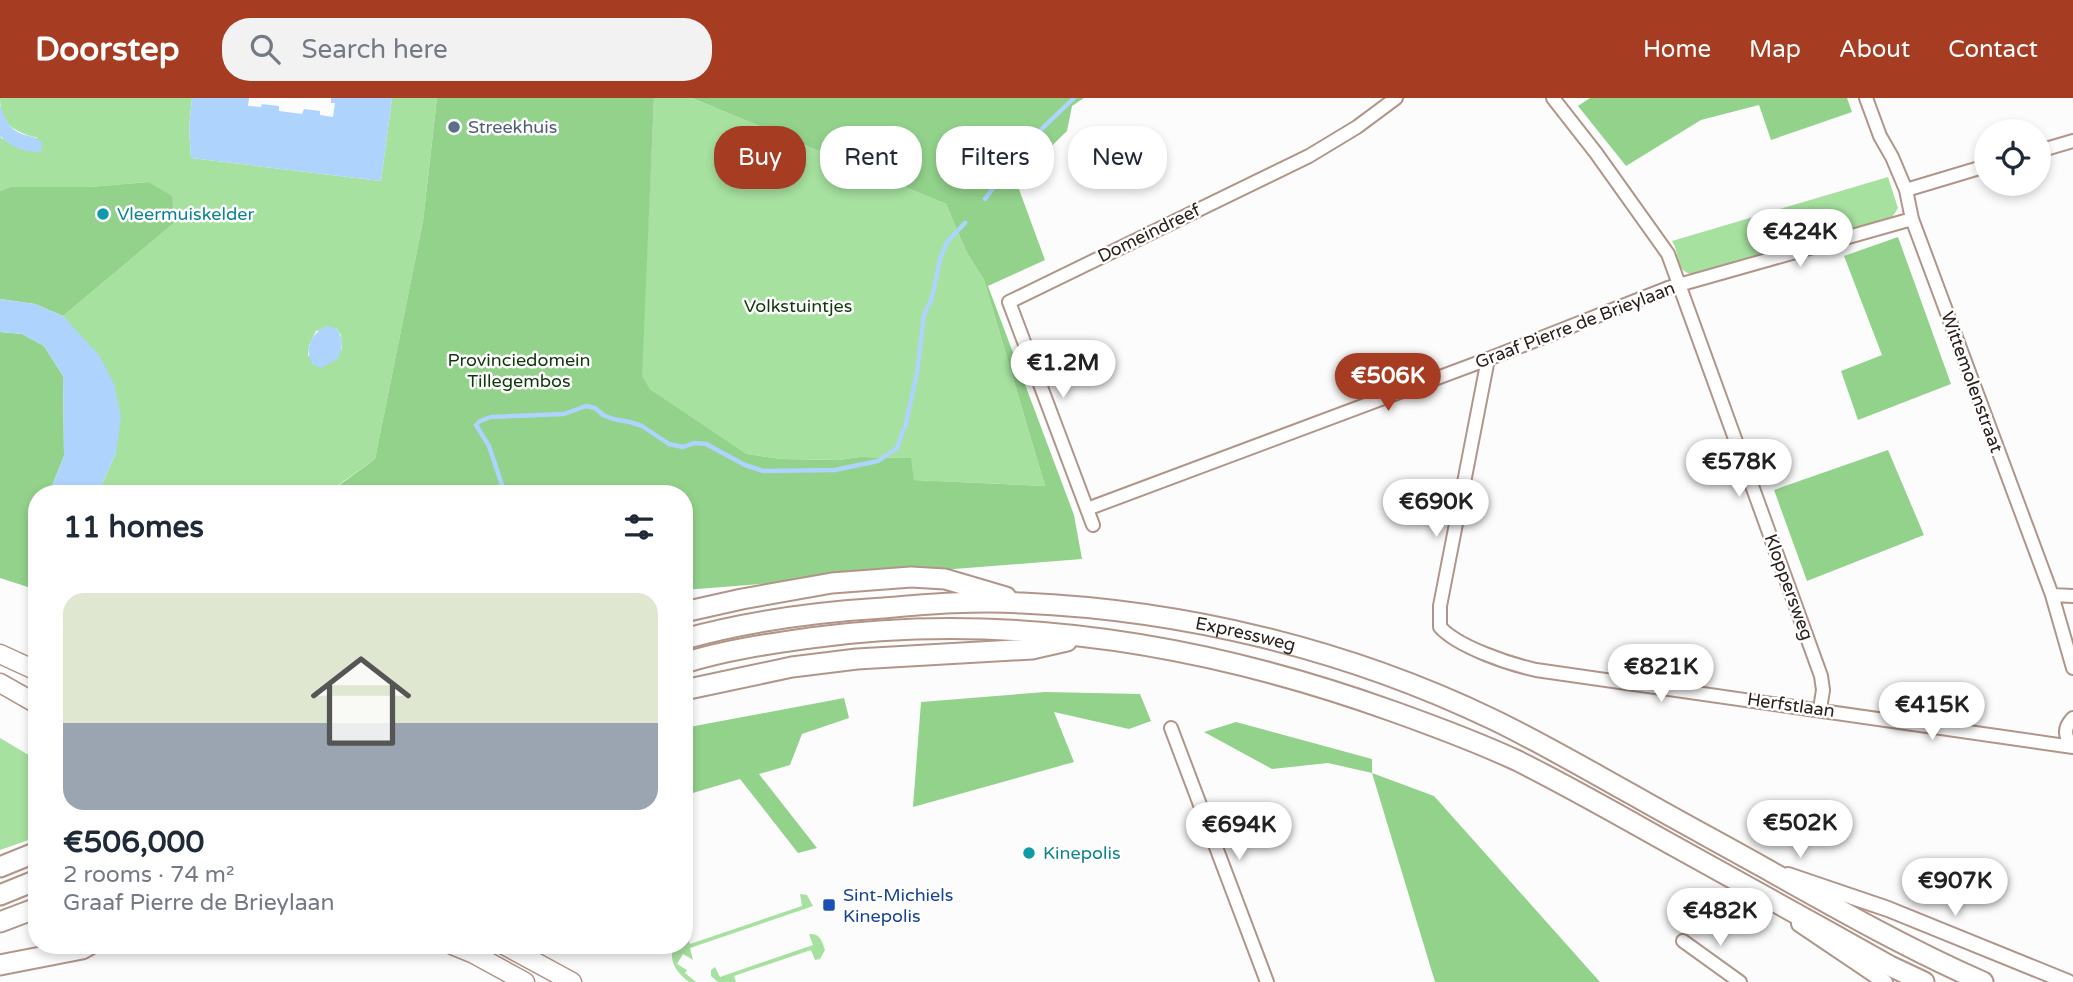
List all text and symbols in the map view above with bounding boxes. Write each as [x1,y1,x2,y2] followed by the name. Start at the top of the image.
[222,18,712,81] search box
[35,30,180,69] text: Doorstep
[246,30,284,68] icon: search
[302,34,448,65] text: Search here
[1643,35,1711,64] text: Home
[1749,35,1801,64] text: Map
[1839,35,1910,64] text: About
[1948,35,2038,64] text: Contact
[468,116,557,138] place label: Streekhuis
[446,119,462,135] marker: Streekhuis
[1974,119,2051,196] map controls
[1974,119,2051,196] button: locate
[714,126,806,189] chip: Buy
[820,126,922,189] chip: Rent
[936,126,1054,189] chip: Filters
[1068,126,1167,189] chip: New
[1094,199,1204,267] street label: Domeindreef
[117,203,254,225] place label: Vleermuiskelder
[95,206,111,222] marker: Vleermuiskelder
[1751,209,1849,269] pin: €424K
[1763,218,1837,246] text: €424K
[1472,277,1678,373] street label: Graaf Pierre de Brieylaan
[744,295,852,317] park label: Volkstuintjes
[1936,308,2008,456] street label: Wittemolenstraat
[1014,341,1112,400] pin: €1.2M
[447,349,591,392] park label: Provinciedomein Tillegembos
[1027,349,1099,377] text: €1.2M
[1339,354,1437,413] pin: €506K
[1351,362,1425,390] text: €506K
[1690,440,1788,499] pin: €578K
[1702,448,1776,476] text: €578K
[1387,480,1485,539] pin: €690K
[1399,488,1473,516] text: €690K
[620,508,658,546] icon: filters
[63,509,204,546] text: 11 homes
[1760,531,1818,643] street label: Kloppersweg
[1194,612,1298,656] street label: Expressweg
[298,638,424,764] icon: home
[1612,644,1710,704] pin: €821K
[1624,653,1698,681] text: €821K
[1883,682,1981,742] pin: €415K
[1746,688,1836,722] street label: Herfstlaan
[1895,691,1969,719] text: €415K
[1751,800,1849,860] pin: €502K
[1190,802,1288,862] pin: €694K
[1763,809,1837,837] text: €502K
[1202,811,1276,839] text: €694K
[63,824,204,861] text: €506,000
[1043,842,1121,864] place label: Kinepolis
[1021,845,1037,861] marker: Kinepolis
[1906,858,2004,918] pin: €907K
[63,861,234,889] text: 2 rooms · 74 m²
[1918,867,1992,895] text: €907K
[843,884,953,927] place label: Sint-Michiels Kinepolis
[1671,888,1769,948] pin: €482K
[63,889,335,917] text: Graaf Pierre de Brieylaan
[821,897,837,913] marker: Sint-Michiels Kinepolis
[1683,897,1757,925] text: €482K

